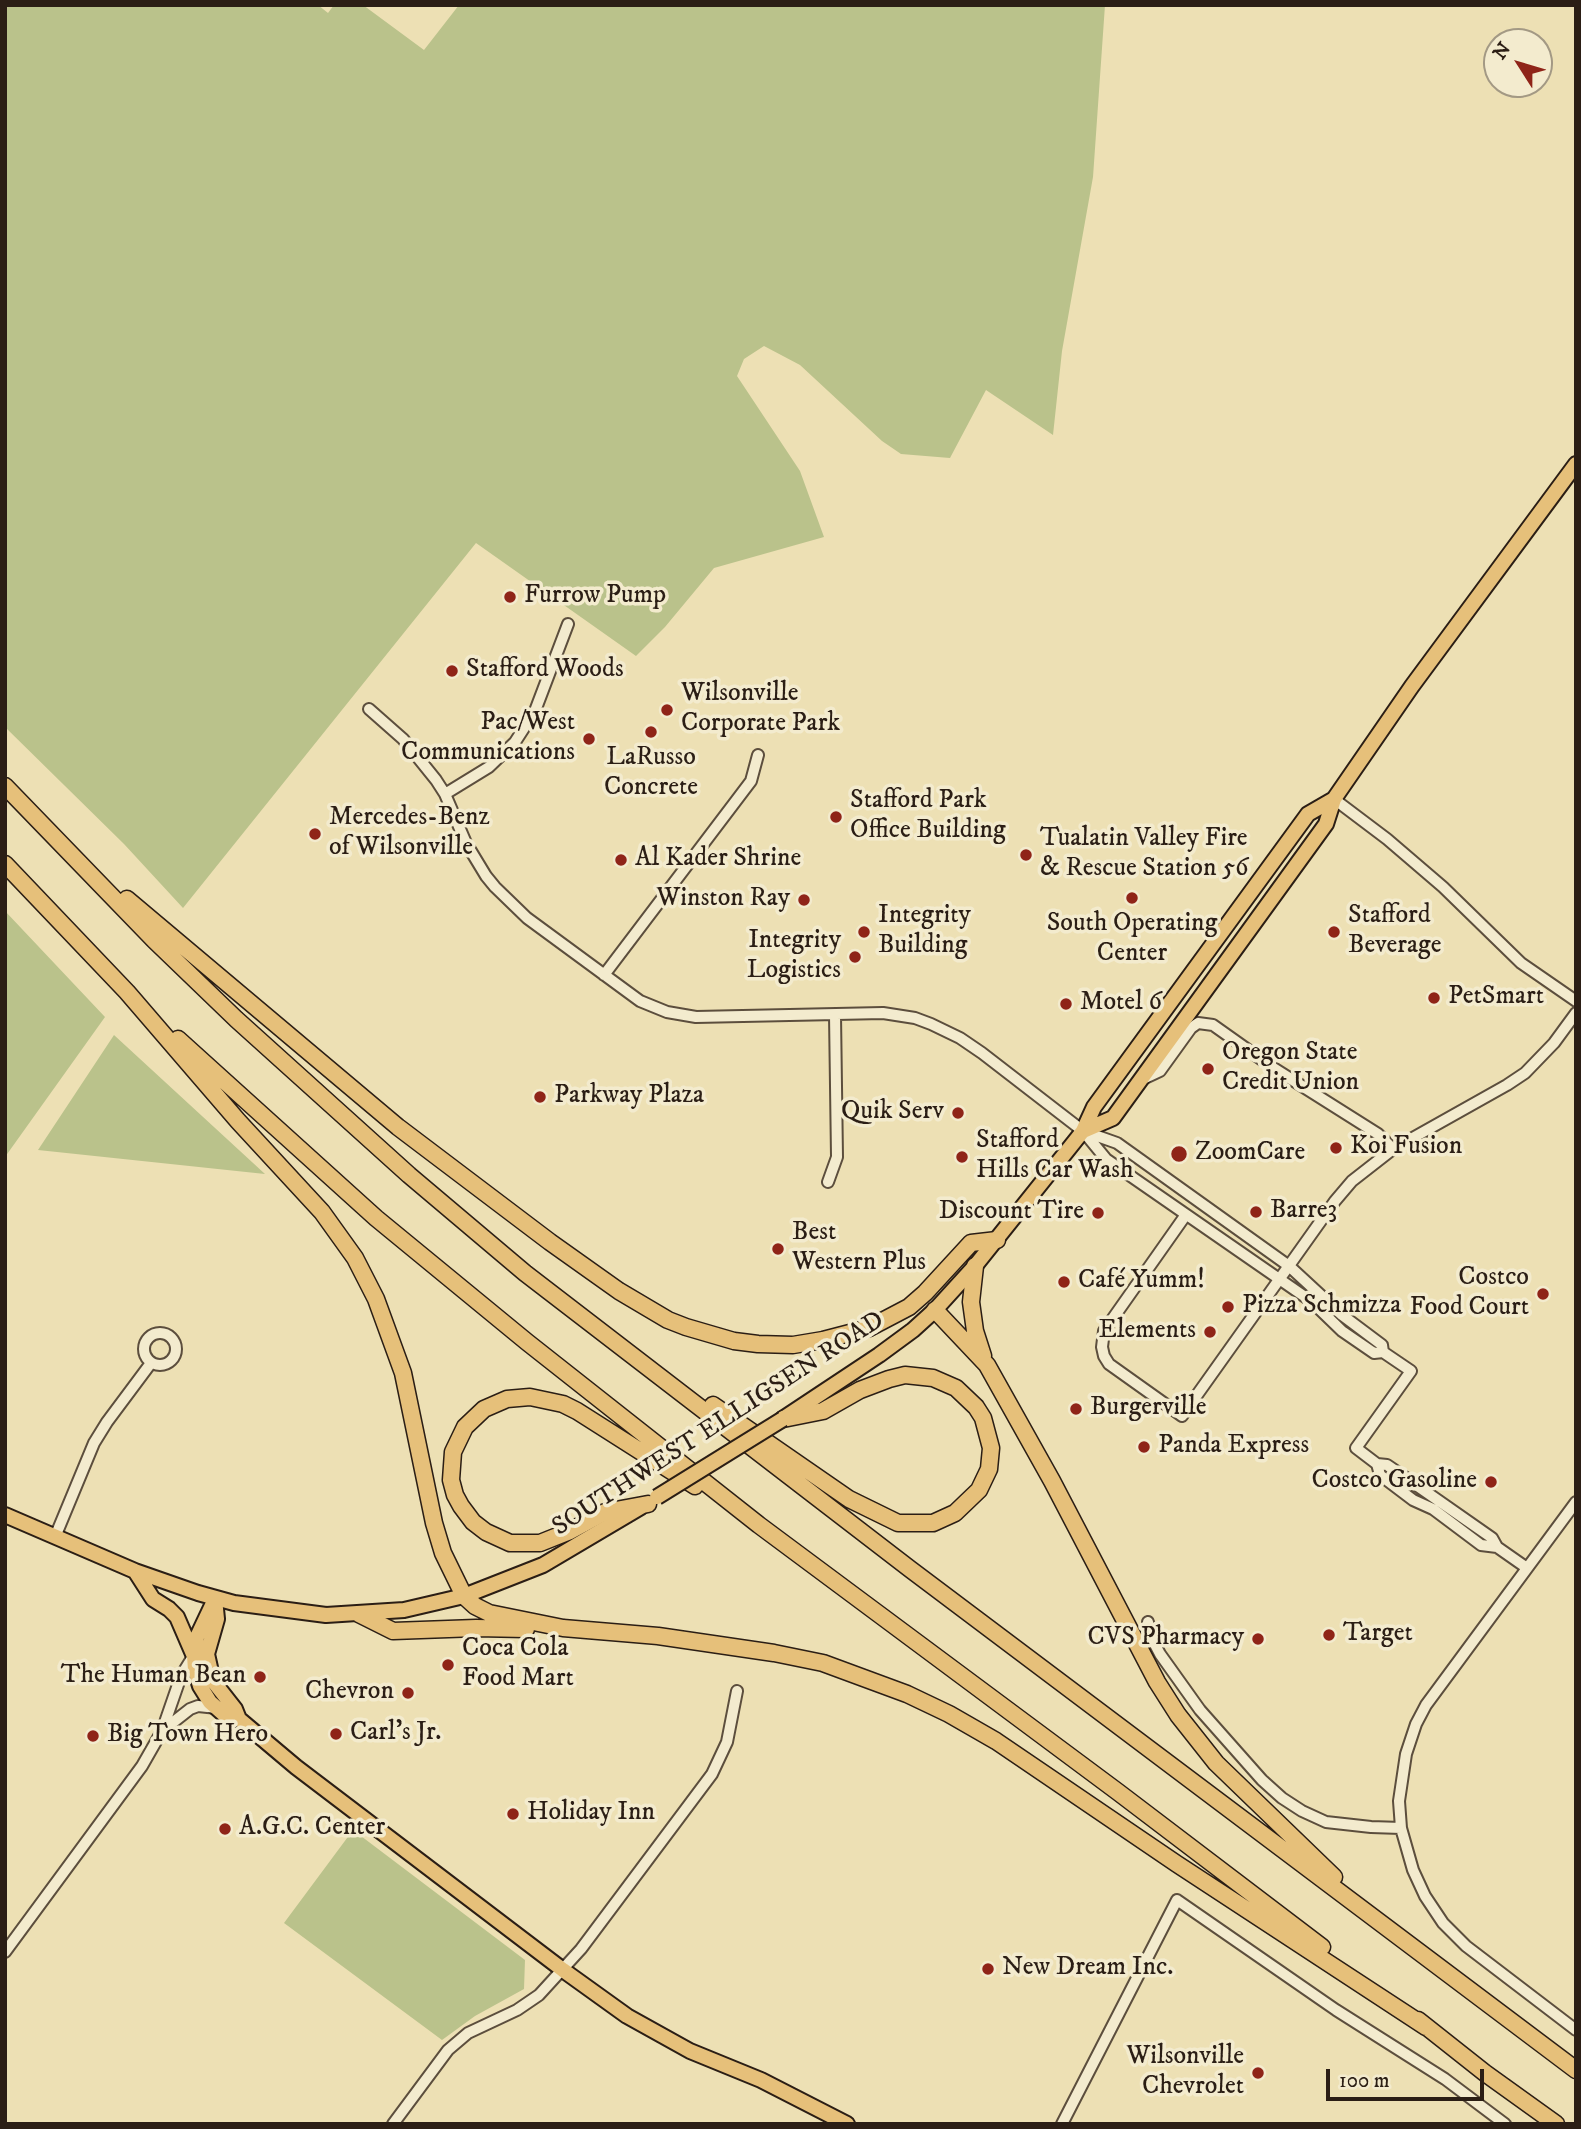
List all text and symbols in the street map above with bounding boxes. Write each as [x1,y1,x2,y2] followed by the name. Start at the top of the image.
[1483,28,1553,98] north arrow
[1489,38,1516,64] text: N
[524,581,666,613] place label: Furrow Pump
[502,589,518,605] marker: Furrow Pump
[466,655,624,687] place label: Stafford Woods
[444,663,460,679] marker: Stafford Woods
[681,679,840,740] place label: Wilsonville Corporate Park
[659,702,675,718] marker: Wilsonville Corporate Park
[401,708,575,770] place label: Pac/West Communications
[643,724,659,740] marker: LaRusso Concrete
[581,731,597,747] marker: Pac/West Communications
[604,743,698,804] place label: LaRusso Concrete
[850,786,1006,848] place label: Stafford Park Office Building
[329,803,490,864] place label: Mercedes-Benz of Wilsonville
[828,809,844,825] marker: Stafford Park Office Building
[1040,824,1249,886] place label: Tualatin Valley Fire & Rescue Station 56
[307,826,323,842] marker: Mercedes-Benz of Wilsonville
[635,844,801,876] place label: Al Kader Shrine
[1018,847,1034,863] marker: Tualatin Valley Fire & Rescue Station 56
[613,852,629,868] marker: Al Kader Shrine
[657,884,790,916] place label: Winston Ray
[1124,890,1140,906] marker: South Operating Center
[796,892,812,908] marker: Winston Ray
[878,901,971,962] place label: Integrity Building
[1348,901,1442,962] place label: Stafford Beverage
[1047,909,1217,970] place label: South Operating Center
[856,924,872,940] marker: Integrity Building
[1326,924,1342,940] marker: Stafford Beverage
[747,926,841,988] place label: Integrity Logistics
[847,949,863,965] marker: Integrity Logistics
[1448,982,1544,1014] place label: PetSmart
[1080,988,1162,1020] place label: Motel 6
[1426,990,1442,1006] marker: PetSmart
[1058,996,1074,1012] marker: Motel 6
[1222,1038,1359,1100] place label: Oregon State Credit Union
[1200,1061,1216,1077] marker: Oregon State Credit Union
[554,1081,704,1113] place label: Parkway Plaza
[532,1089,548,1105] marker: Parkway Plaza
[841,1097,944,1129] place label: Quik Serv
[950,1105,966,1121] marker: Quik Serv
[976,1126,1134,1188] place label: Stafford Hills Car Wash
[1350,1132,1462,1164] place label: Koi Fusion
[1195,1138,1305,1170] place label: ZoomCare
[1328,1140,1344,1156] marker: Koi Fusion
[1169,1144,1189,1164] marker: ZoomCare
[954,1149,970,1165] marker: Stafford Hills Car Wash
[1270,1196,1337,1228] place label: Barre3
[939,1197,1084,1229] place label: Discount Tire
[1248,1204,1264,1220] marker: Barre3
[1090,1205,1106,1221] marker: Discount Tire
[792,1218,926,1280] place label: Best Western Plus
[770,1241,786,1257] marker: Best Western Plus
[1410,1263,1529,1324] place label: Costco Food Court
[1078,1266,1205,1298] place label: Café Yumm!
[1056,1274,1072,1290] marker: Café Yumm!
[1535,1286,1551,1302] marker: Costco Food Court
[1242,1291,1401,1323] place label: Pizza Schmizza
[1220,1299,1236,1315] marker: Pizza Schmizza
[547,1306,891,1544] street label: SOUTHWEST ELLIGSEN ROAD
[1098,1316,1196,1348] place label: Elements
[1202,1324,1218,1340] marker: Elements
[1090,1393,1207,1425] place label: Burgerville
[1068,1401,1084,1417] marker: Burgerville
[1158,1431,1309,1463] place label: Panda Express
[1136,1439,1152,1455] marker: Panda Express
[1311,1466,1477,1498] place label: Costco Gasoline
[1483,1474,1499,1490] marker: Costco Gasoline
[1343,1619,1413,1651] place label: Target
[1087,1623,1244,1655] place label: CVS Pharmacy
[1321,1627,1337,1643] marker: Target
[1250,1631,1266,1647] marker: CVS Pharmacy
[462,1634,574,1696] place label: Coca Cola Food Mart
[440,1657,456,1673] marker: Coca Cola Food Mart
[61,1661,246,1693] place label: The Human Bean
[252,1669,268,1685] marker: The Human Bean
[305,1677,394,1709] place label: Chevron
[400,1685,416,1701] marker: Chevron
[350,1718,441,1750] place label: Carl's Jr.
[107,1720,268,1752] place label: Big Town Hero
[328,1726,344,1742] marker: Carl's Jr.
[85,1728,101,1744] marker: Big Town Hero
[527,1798,655,1830] place label: Holiday Inn
[505,1806,521,1822] marker: Holiday Inn
[239,1813,385,1845] place label: A.G.C. Center
[217,1821,233,1837] marker: A.G.C. Center
[1002,1953,1173,1985] place label: New Dream Inc.
[980,1961,996,1977] marker: New Dream Inc.
[1126,2042,1244,2104] place label: Wilsonville Chevrolet
[1329,2056,1486,2100] scale bar
[1250,2065,1266,2081] marker: Wilsonville Chevrolet
[1339,2068,1390,2094] text: 100 m

